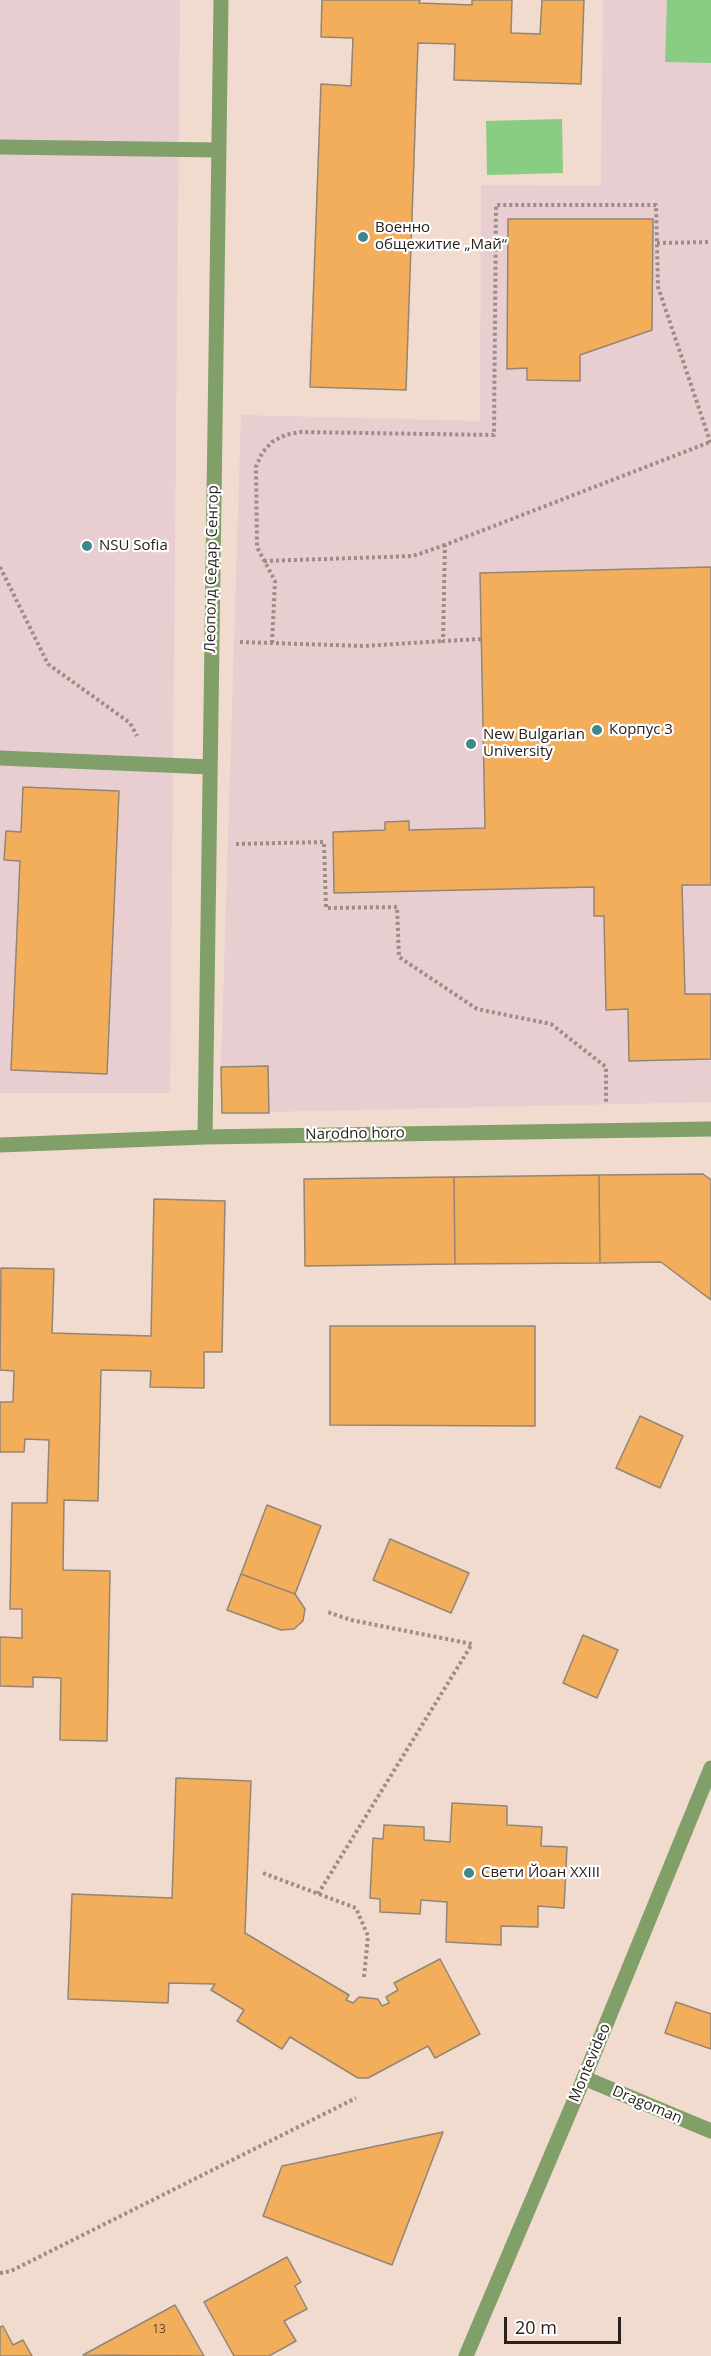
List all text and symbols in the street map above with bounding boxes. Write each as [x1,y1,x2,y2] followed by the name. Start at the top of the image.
[375,219,507,254] place label: Военно общежитие „Май“
[356,230,370,244] marker: Военно общежитие „Май“
[202,485,222,653] street label: Леополд Седар Сенгор
[99,537,168,555] place label: NSU Sofia
[80,539,94,553] marker: NSU Sofia
[609,721,673,739] place label: Корпус 3
[590,723,604,737] marker: Корпус 3
[483,726,585,761] place label: New Bulgarian University
[464,737,478,751] marker: New Bulgarian University
[305,1124,405,1144] street label: Narodno horo
[481,1864,600,1882] place label: Свети Йоан XXIII
[462,1866,476,1880] marker: Свети Йоан XXIII
[565,2021,615,2105] street label: Montevideo
[609,2082,685,2128] street label: Dragoman
[507,2305,624,2343] scale bar
[515,2315,557,2339] text: 20 m
[152,2323,166,2337] house number: 13

